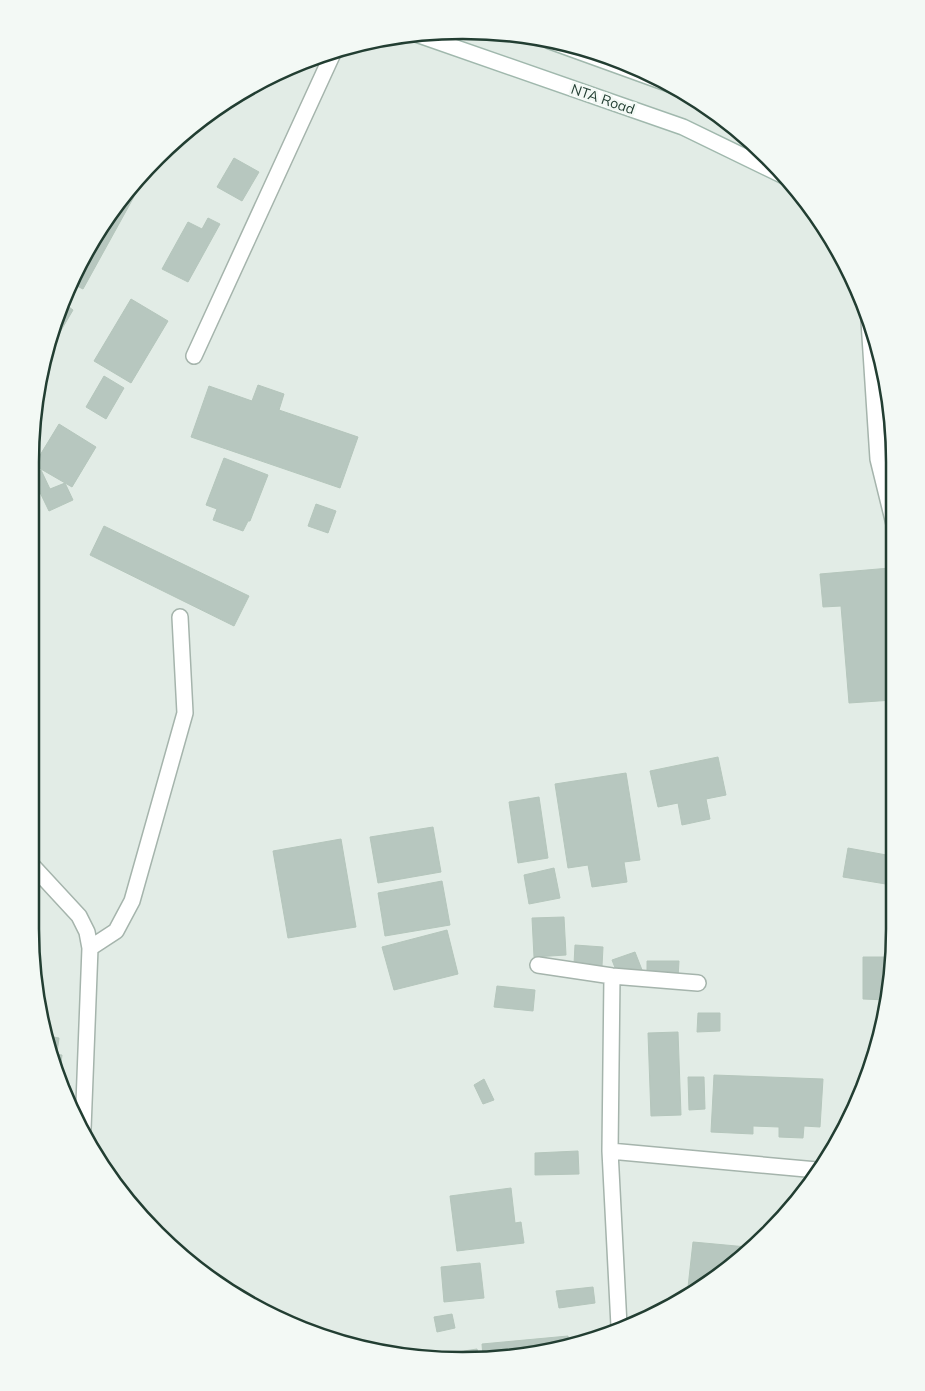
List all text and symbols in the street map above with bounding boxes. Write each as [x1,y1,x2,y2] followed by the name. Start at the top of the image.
[569,80,637,118] street label: NTA Road

